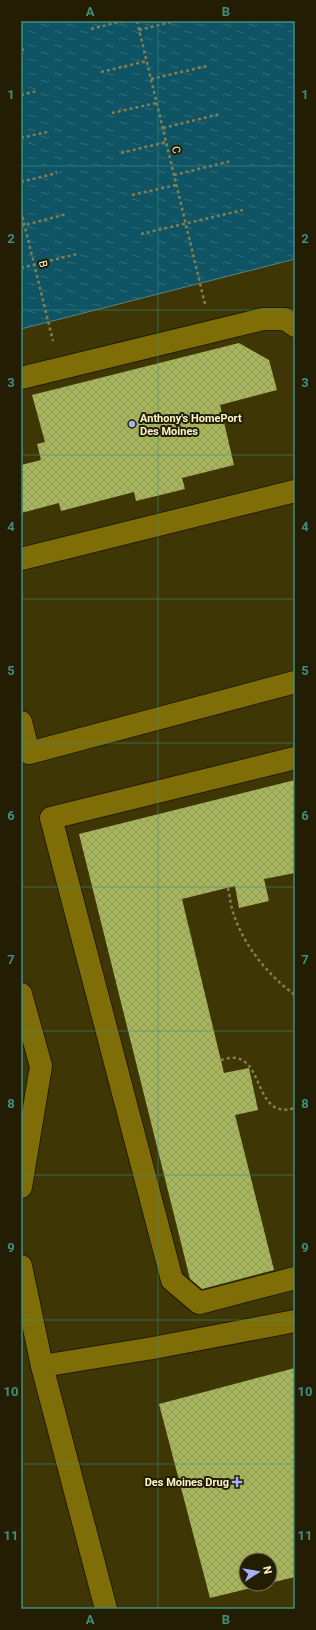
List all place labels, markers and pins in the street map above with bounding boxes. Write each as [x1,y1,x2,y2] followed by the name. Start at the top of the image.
[140,412,242,438] place label: Anthony's HomePort Des Moines
[127,419,137,429] marker: Anthony's HomePort Des Moines
[145,1476,229,1489] place label: Des Moines Drug
[232,1477,242,1487] marker: Des Moines Drug

